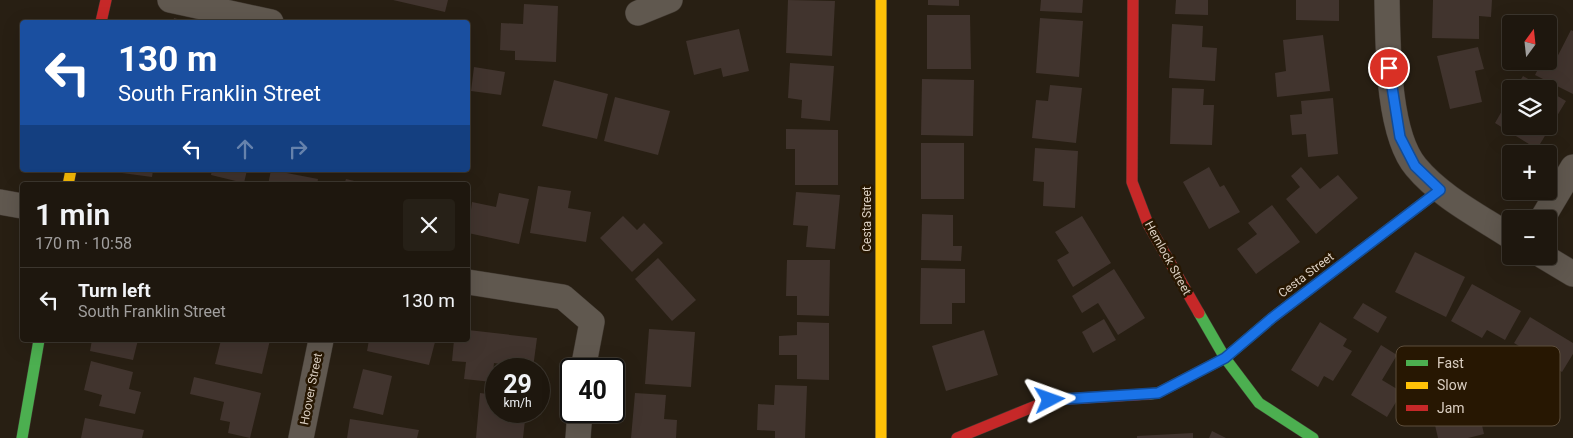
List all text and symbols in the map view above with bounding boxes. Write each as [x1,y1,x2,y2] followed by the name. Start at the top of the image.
[1502,15,1558,70] north arrow
[1502,15,1557,265] map controls
[118,39,217,80] text: 130 m
[35,40,100,105] icon: left
[1368,47,1410,89] pin
[1375,54,1403,82] icon: arrive
[1502,80,1557,135] button: layers
[118,81,321,106] text: South Franklin Street
[178,135,206,163] icon: left
[231,135,259,163] icon: ahead
[284,135,312,163] icon: right
[1502,145,1557,200] button: +
[860,186,874,252] street label: Cesta Street
[35,197,110,232] text: 1 min
[403,199,455,251] button: close
[1502,210,1557,265] button: −
[1142,219,1194,297] street label: Hemlock Street
[35,234,132,253] text: 170 m · 10:58
[1276,250,1336,300] street label: Cesta Street
[78,279,151,302] text: Turn left
[35,286,63,314] icon: left
[402,289,455,312] text: 130 m
[78,302,226,321] text: South Franklin Street
[1396,346,1560,426] legend
[297,352,325,426] street label: Hoover Street
[1437,355,1464,371] text: Fast
[560,358,625,423] speed limit sign: 40
[503,370,532,399] text: 29
[1023,373,1075,425] position arrow
[1437,377,1468,393] text: Slow
[503,396,532,410] text: km/h
[1437,400,1465,416] text: Jam

